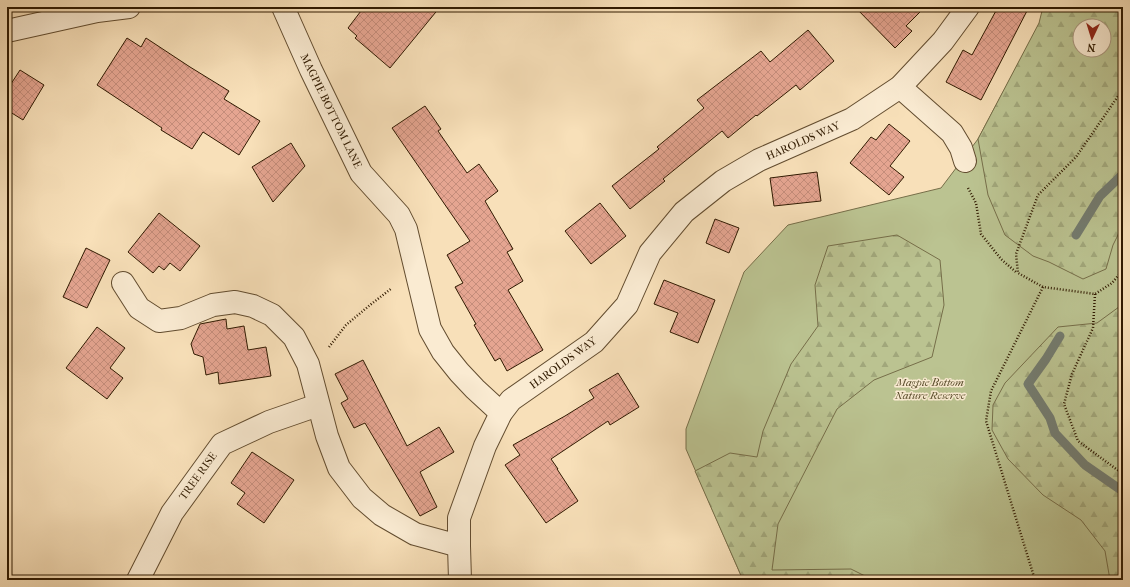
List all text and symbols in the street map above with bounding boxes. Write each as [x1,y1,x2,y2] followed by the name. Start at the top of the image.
[1072,18,1112,58] north arrow
[1086,41,1096,54] text: N
[298,52,364,171] street label: MAGPIE BOTTOM LANE
[764,119,842,163] street label: HAROLDS WAY
[527,334,599,392] street label: HAROLDS WAY
[894,376,966,402] park label: Magpie Bottom Nature Reserve
[176,449,220,502] street label: TREE RISE

